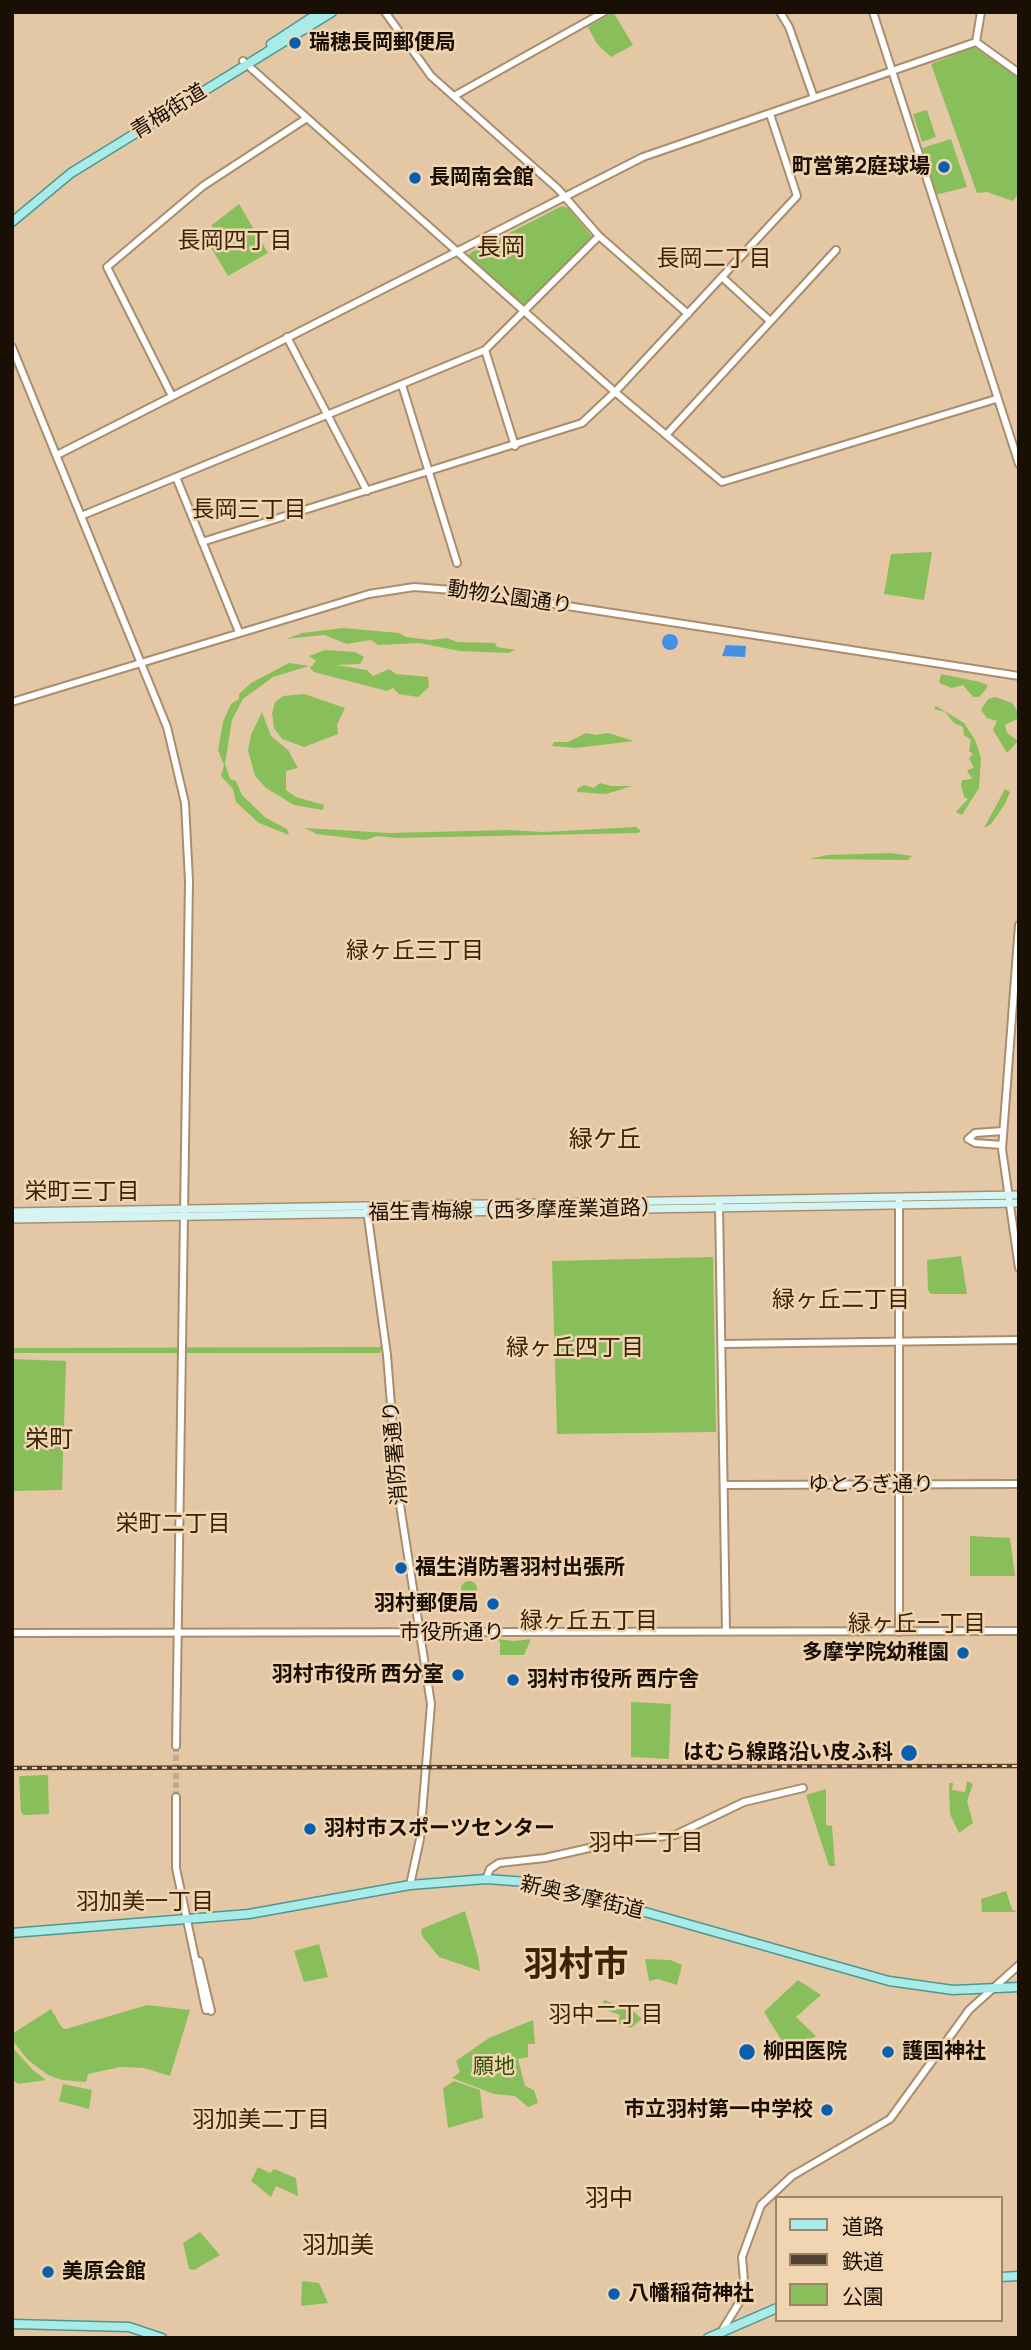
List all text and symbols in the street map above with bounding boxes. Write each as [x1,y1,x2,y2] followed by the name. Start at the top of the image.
[309,30,456,56] place label: 瑞穂長岡郵便局
[287,35,303,51] marker: 瑞穂長岡郵便局
[127,79,211,145] street label: 青梅街道
[791,154,930,180] place label: 町営第2庭球場
[936,159,952,175] marker: 町営第2庭球場
[429,165,534,191] place label: 長岡南会館
[407,170,423,186] marker: 長岡南会館
[178,228,292,256] district label: 長岡四丁目
[477,234,525,262] district label: 長岡
[657,246,771,274] district label: 長岡二丁目
[192,497,306,525] district label: 長岡三丁目
[446,577,574,619] street label: 動物公園通り
[346,938,484,966] district label: 緑ヶ丘三丁目
[569,1126,641,1154] district label: 緑ケ丘
[25,1179,139,1207] district label: 栄町三丁目
[368,1196,662,1226] street label: 福生青梅線（西多摩産業道路）
[772,1287,910,1315] district label: 緑ヶ丘二丁目
[506,1335,644,1363] district label: 緑ヶ丘四丁目
[379,1400,413,1506] street label: 消防署通り
[25,1426,73,1454] district label: 栄町
[808,1472,934,1498] street label: ゆとろぎ通り
[116,1511,230,1539] district label: 栄町二丁目
[415,1555,625,1581] place label: 福生消防署羽村出張所
[393,1560,409,1576] marker: 福生消防署羽村出張所
[374,1591,479,1617] place label: 羽村郵便局
[485,1596,501,1612] marker: 羽村郵便局
[520,1608,658,1636] district label: 緑ヶ丘五丁目
[848,1611,986,1639] district label: 緑ヶ丘一丁目
[400,1620,504,1646] street label: 市役所通り
[802,1640,949,1666] place label: 多摩学院幼稚園
[955,1645,971,1661] marker: 多摩学院幼稚園
[272,1662,444,1688] place label: 羽村市役所 西分室
[450,1667,466,1683] marker: 羽村市役所 西分室
[527,1667,699,1693] place label: 羽村市役所 西庁舎
[505,1672,521,1688] marker: 羽村市役所 西庁舎
[683,1740,893,1766] place label: はむら線路沿い皮ふ科
[899,1743,919,1763] marker: はむら線路沿い皮ふ科
[324,1816,555,1842] place label: 羽村市スポーツセンター
[302,1821,318,1837] marker: 羽村市スポーツセンター
[589,1830,703,1858] district label: 羽中一丁目
[518,1872,646,1924] street label: 新奥多摩街道
[76,1889,214,1917] district label: 羽加美一丁目
[524,1945,628,1987] district label: 羽村市
[549,2002,663,2030] district label: 羽中二丁目
[763,2039,847,2065] place label: 柳田医院
[902,2039,986,2065] place label: 護国神社
[737,2042,757,2062] marker: 柳田医院
[880,2044,896,2060] marker: 護国神社
[473,2054,515,2080] park label: 願地
[624,2097,813,2123] place label: 市立羽村第一中学校
[819,2102,835,2118] marker: 市立羽村第一中学校
[192,2107,330,2135] district label: 羽加美二丁目
[585,2185,633,2213] district label: 羽中
[776,2196,1003,2322] legend
[842,2212,884,2240] text: 道路
[302,2232,374,2260] district label: 羽加美
[842,2247,884,2275] text: 鉄道
[62,2259,146,2285] place label: 美原会館
[40,2264,56,2280] marker: 美原会館
[628,2281,754,2307] place label: 八幡稲荷神社
[842,2282,884,2310] text: 公園
[606,2286,622,2302] marker: 八幡稲荷神社

